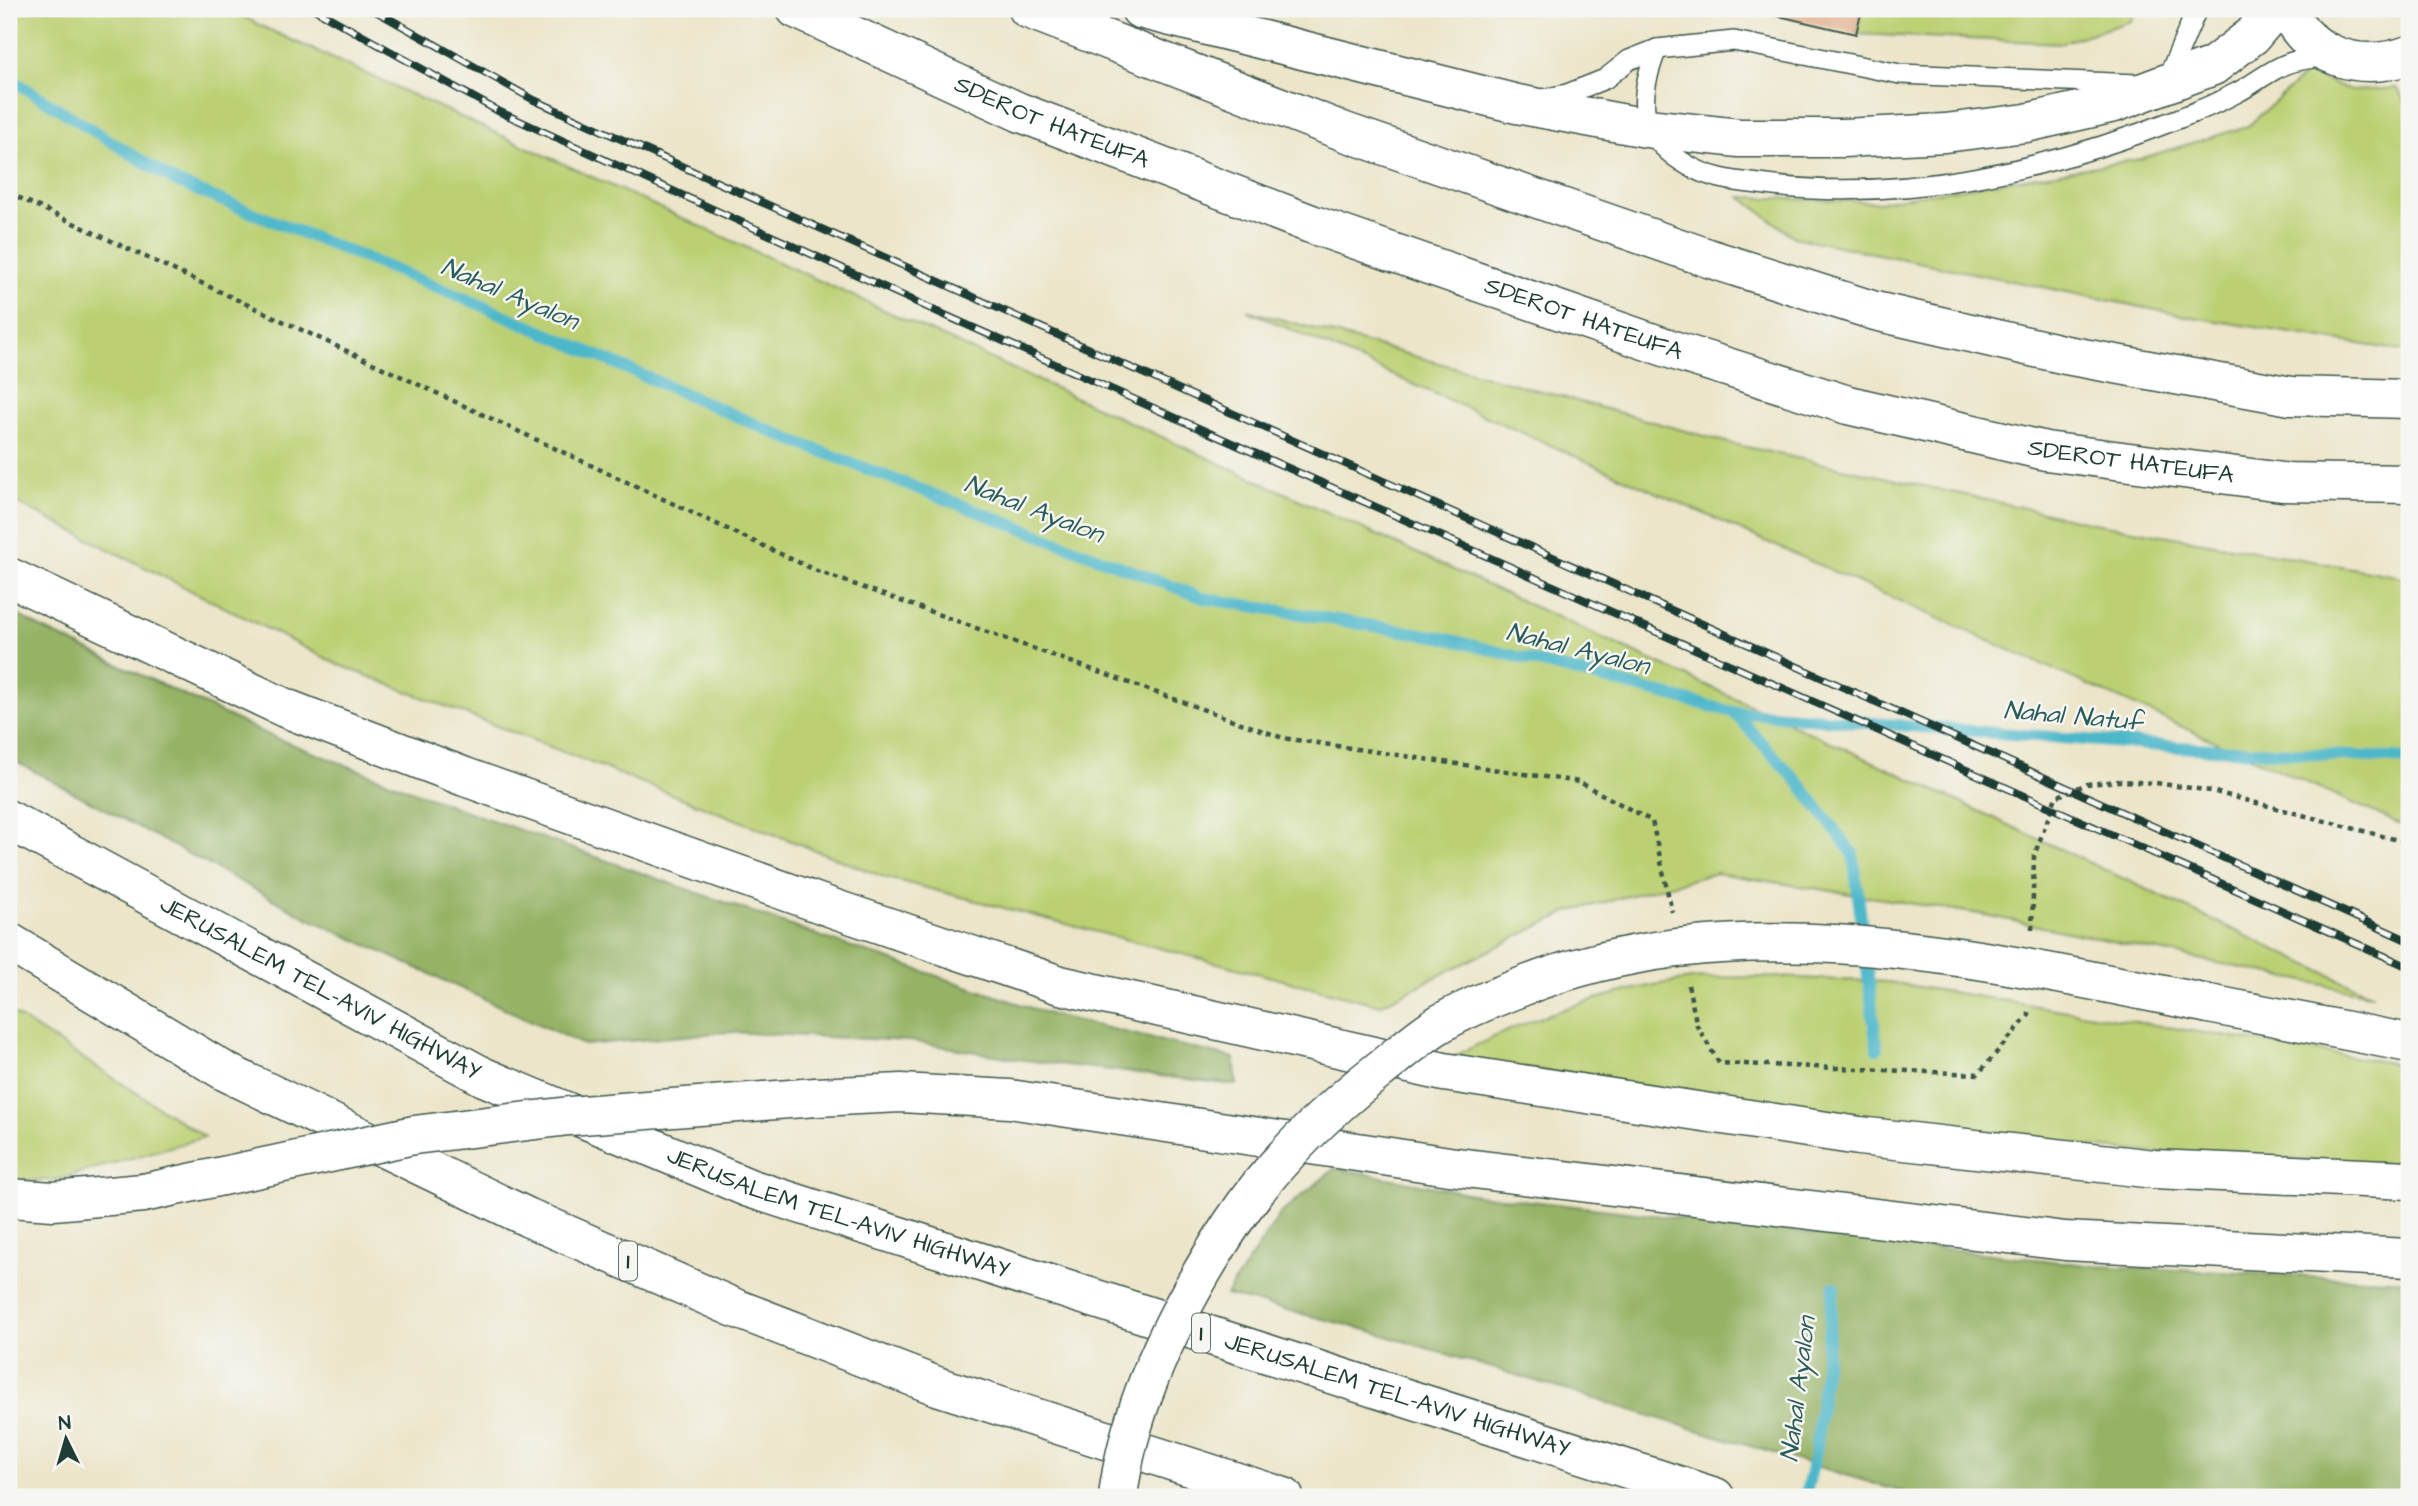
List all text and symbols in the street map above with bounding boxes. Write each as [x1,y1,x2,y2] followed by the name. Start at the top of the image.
[949,67,1154,177] street label: SDEROT HATEUFA
[435,249,586,341] water label: Nahal Ayalon
[1480,269,1687,369] street label: SDEROT HATEUFA
[2024,430,2236,493] street label: SDEROT HATEUFA
[959,466,1110,554] water label: Nahal Ayalon
[1503,614,1655,686] water label: Nahal Ayalon
[2002,692,2146,740] water label: Nahal Natuf
[154,888,487,1089] street label: JERUSALEM TEL-AVIV HIGHWAY
[662,1138,1014,1287] street label: JERUSALEM TEL-AVIV HIGHWAY
[619,1242,637,1280] road number: 1
[1771,1312,1826,1464] water label: Nahal Ayalon
[1192,1314,1210,1352] road number: 1
[1220,1324,1574,1467] street label: JERUSALEM TEL-AVIV HIGHWAY
[32,1404,102,1474] north arrow
[58,1410,72,1438] text: N

